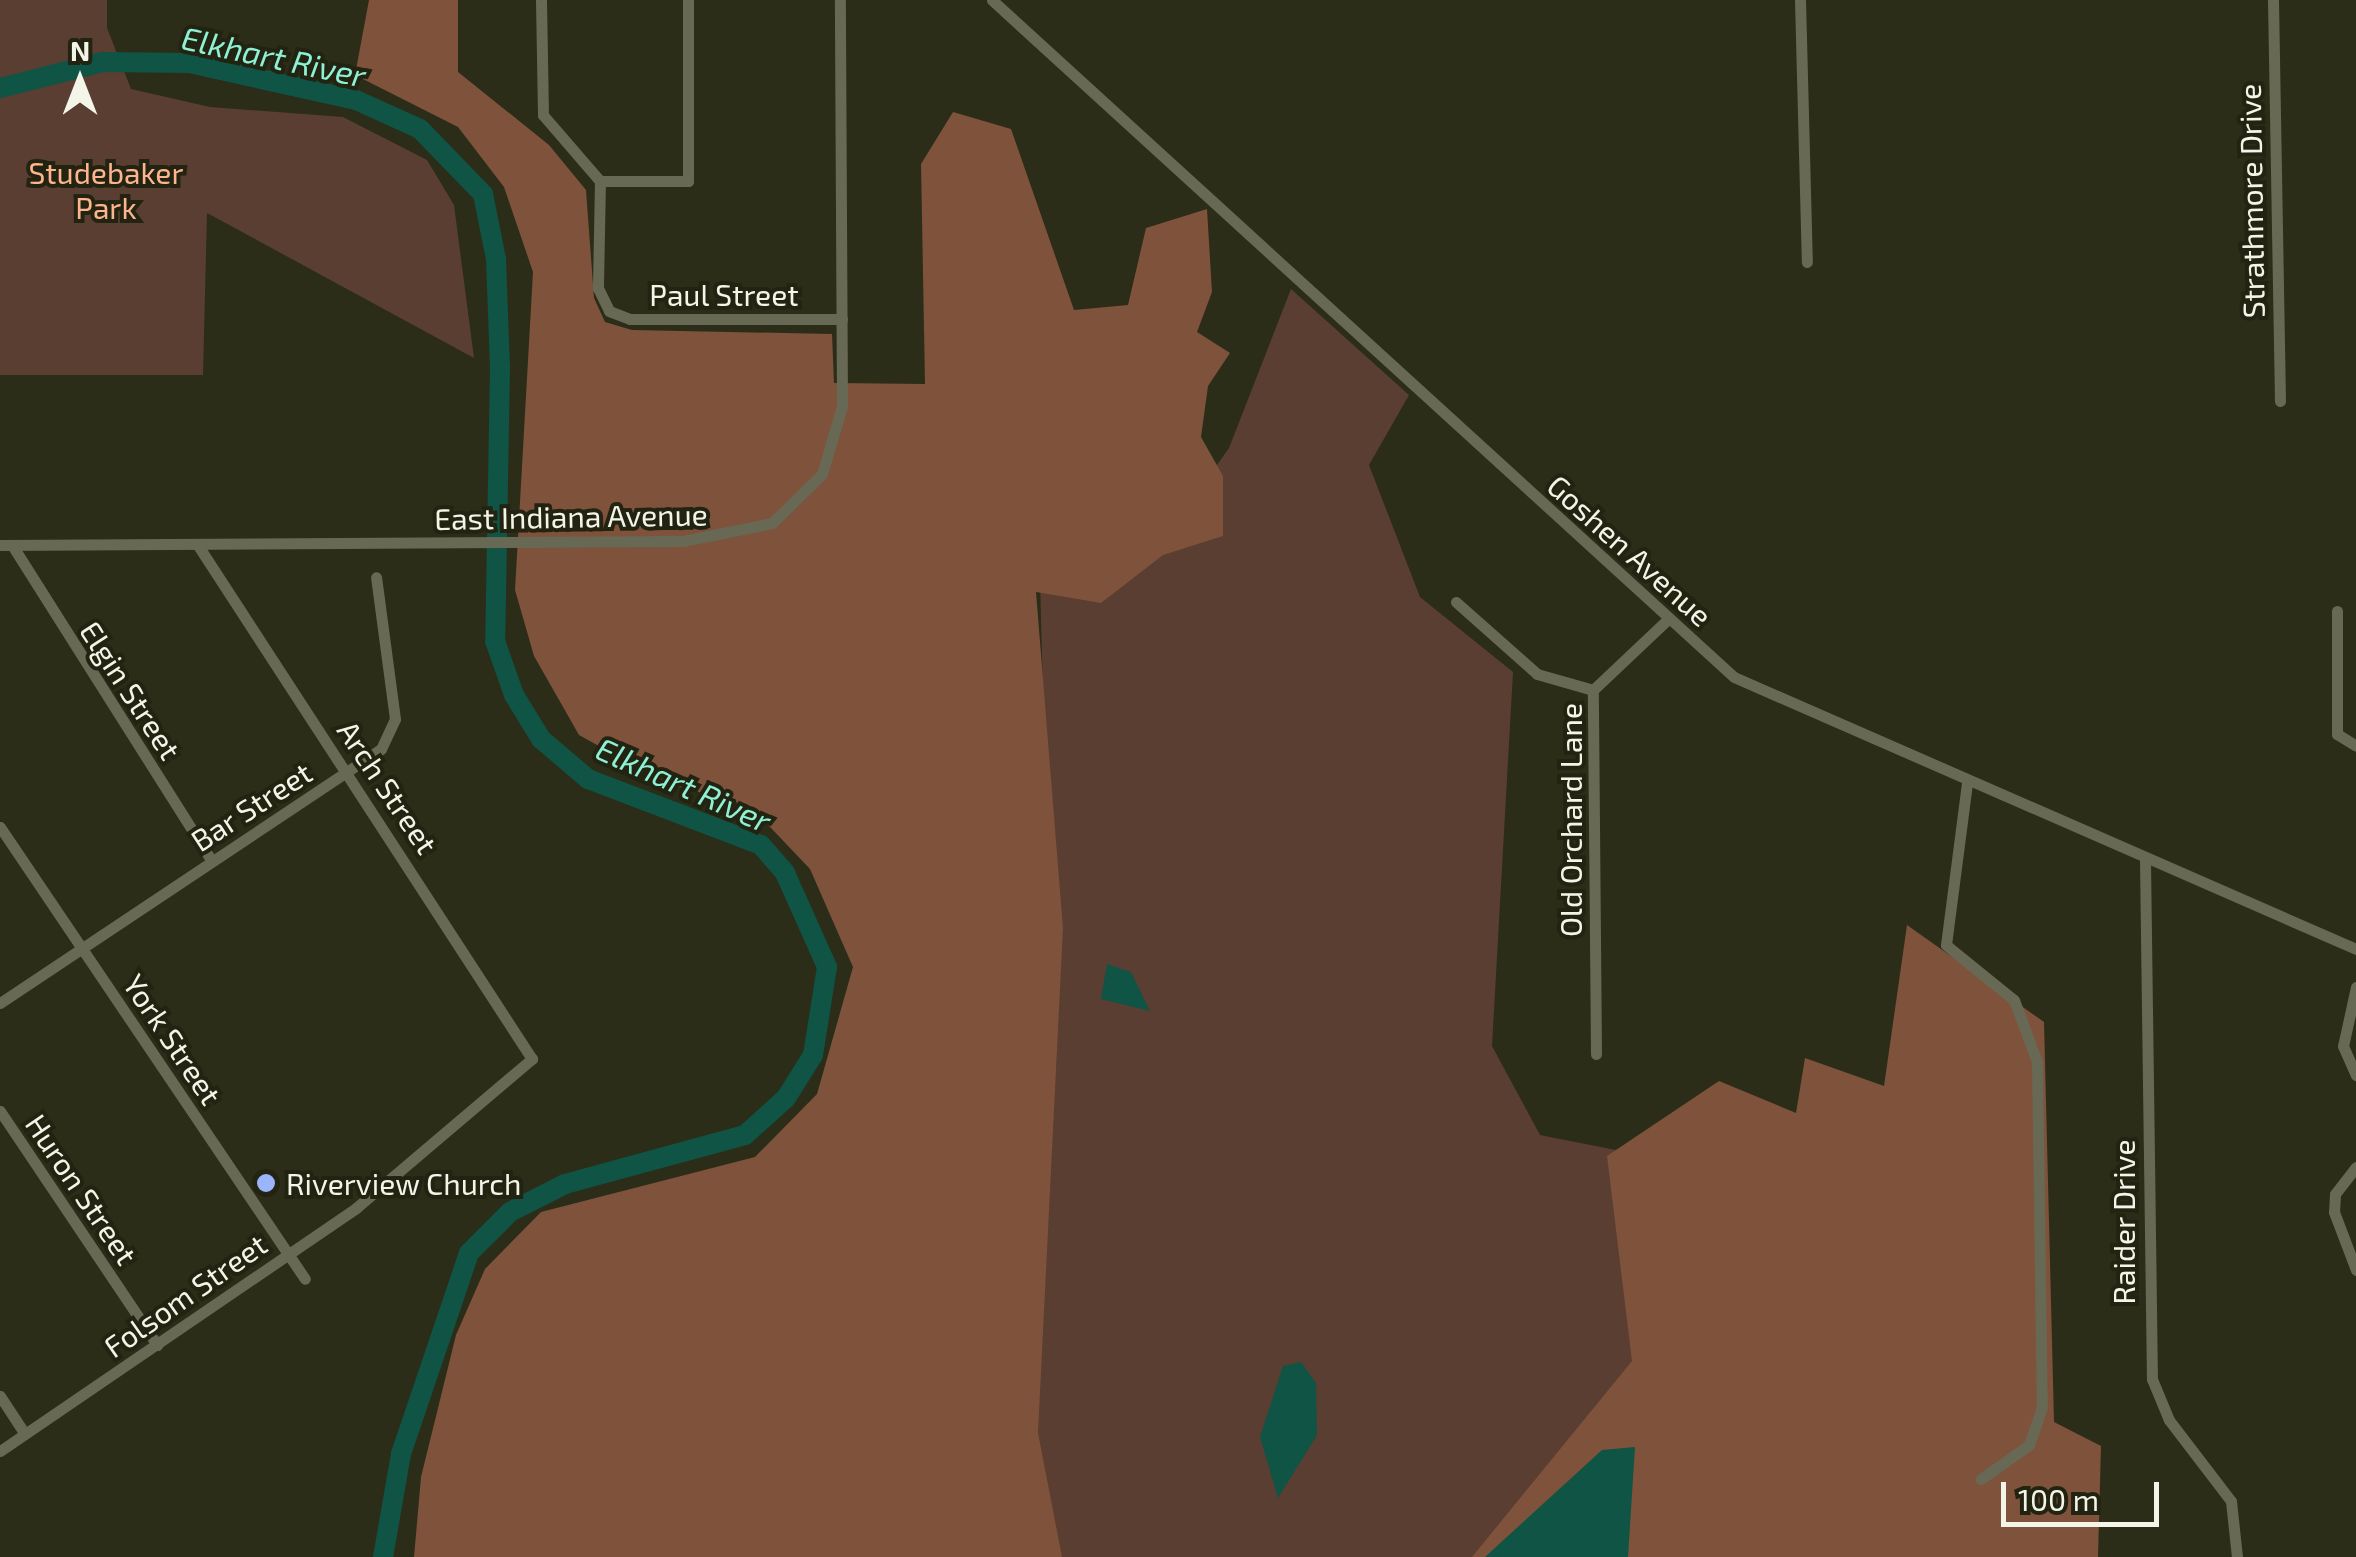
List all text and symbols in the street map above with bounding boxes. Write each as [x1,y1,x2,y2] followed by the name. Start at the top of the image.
[178,18,370,94] water label: Elkhart River
[30,30,130,130] north arrow
[70,33,90,67] text: N
[2231,83,2271,319] street label: Strathmore Drive
[28,154,184,224] park label: Studebaker Park
[649,276,799,312] street label: Paul Street
[1540,467,1720,633] street label: Goshen Avenue
[434,496,708,536] street label: East Indiana Avenue
[73,614,189,766] street label: Elgin Street
[1552,703,1588,937] street label: Old Orchard Lane
[330,714,446,860] street label: Arch Street
[591,728,777,840] water label: Elkhart River
[184,754,318,858] street label: Bar Street
[116,967,230,1111] street label: York Street
[19,1107,145,1271] street label: Huron Street
[2105,1139,2141,1305] street label: Raider Drive
[286,1165,522,1201] place label: Riverview Church
[255,1172,277,1194] marker: Riverview Church
[97,1226,273,1364] street label: Folsom Street
[2006,1462,2164,1524] scale bar
[2018,1481,2099,1517] text: 100 m

